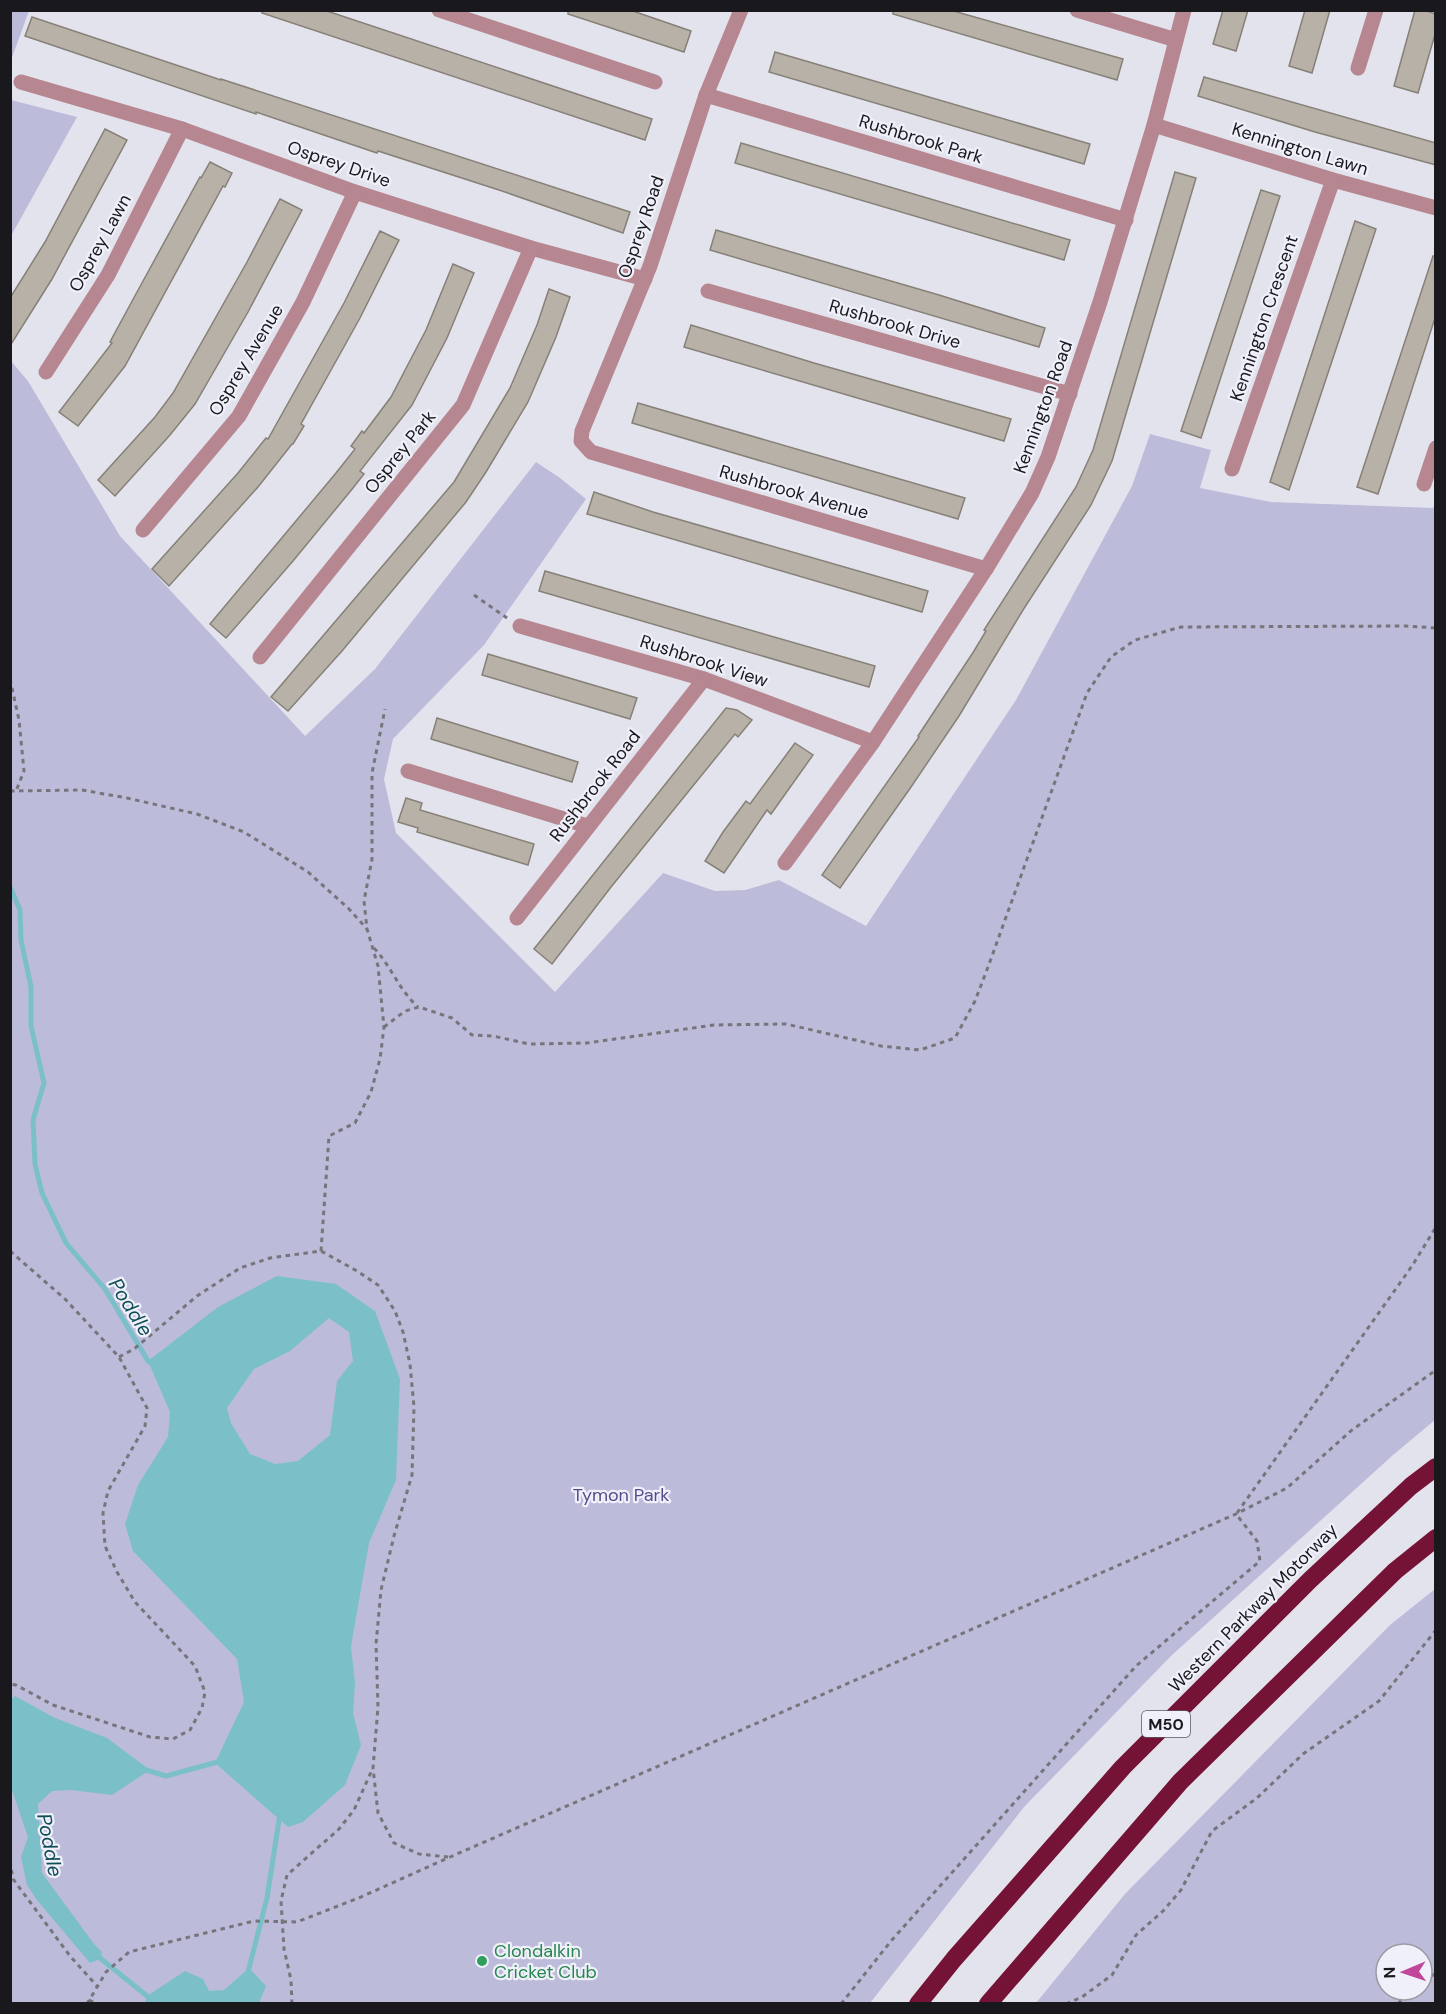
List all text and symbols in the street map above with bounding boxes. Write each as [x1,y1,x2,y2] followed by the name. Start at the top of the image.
[856,109,986,169] street label: Rushbrook Park
[1229,117,1371,181] street label: Kennington Lawn
[284,135,394,193] street label: Osprey Drive
[612,172,670,282] street label: Osprey Road
[63,190,137,296] street label: Osprey Lawn
[1224,232,1304,404] street label: Kennington Crescent
[826,294,964,354] street label: Rushbrook Drive
[203,300,289,420] street label: Osprey Avenue
[1008,337,1078,477] street label: Kennington Road
[359,405,441,499] street label: Osprey Park
[717,459,871,525] street label: Rushbrook Avenue
[637,629,771,693] street label: Rushbrook View
[544,725,646,847] street label: Rushbrook Road
[103,1273,159,1341] water label: Poddle
[573,1483,669,1507] park label: Tymon Park
[1163,1518,1343,1698] street label: Western Parkway Motorway
[1142,1711,1190,1737] road number: M50
[31,1811,69,1879] water label: Poddle
[494,1939,597,1984] place label: Clondalkin Cricket Club
[1374,1942,1434,2002] north arrow
[475,1954,489,1968] marker: Clondalkin Cricket Club
[1379,1966,1400,1979] text: N

